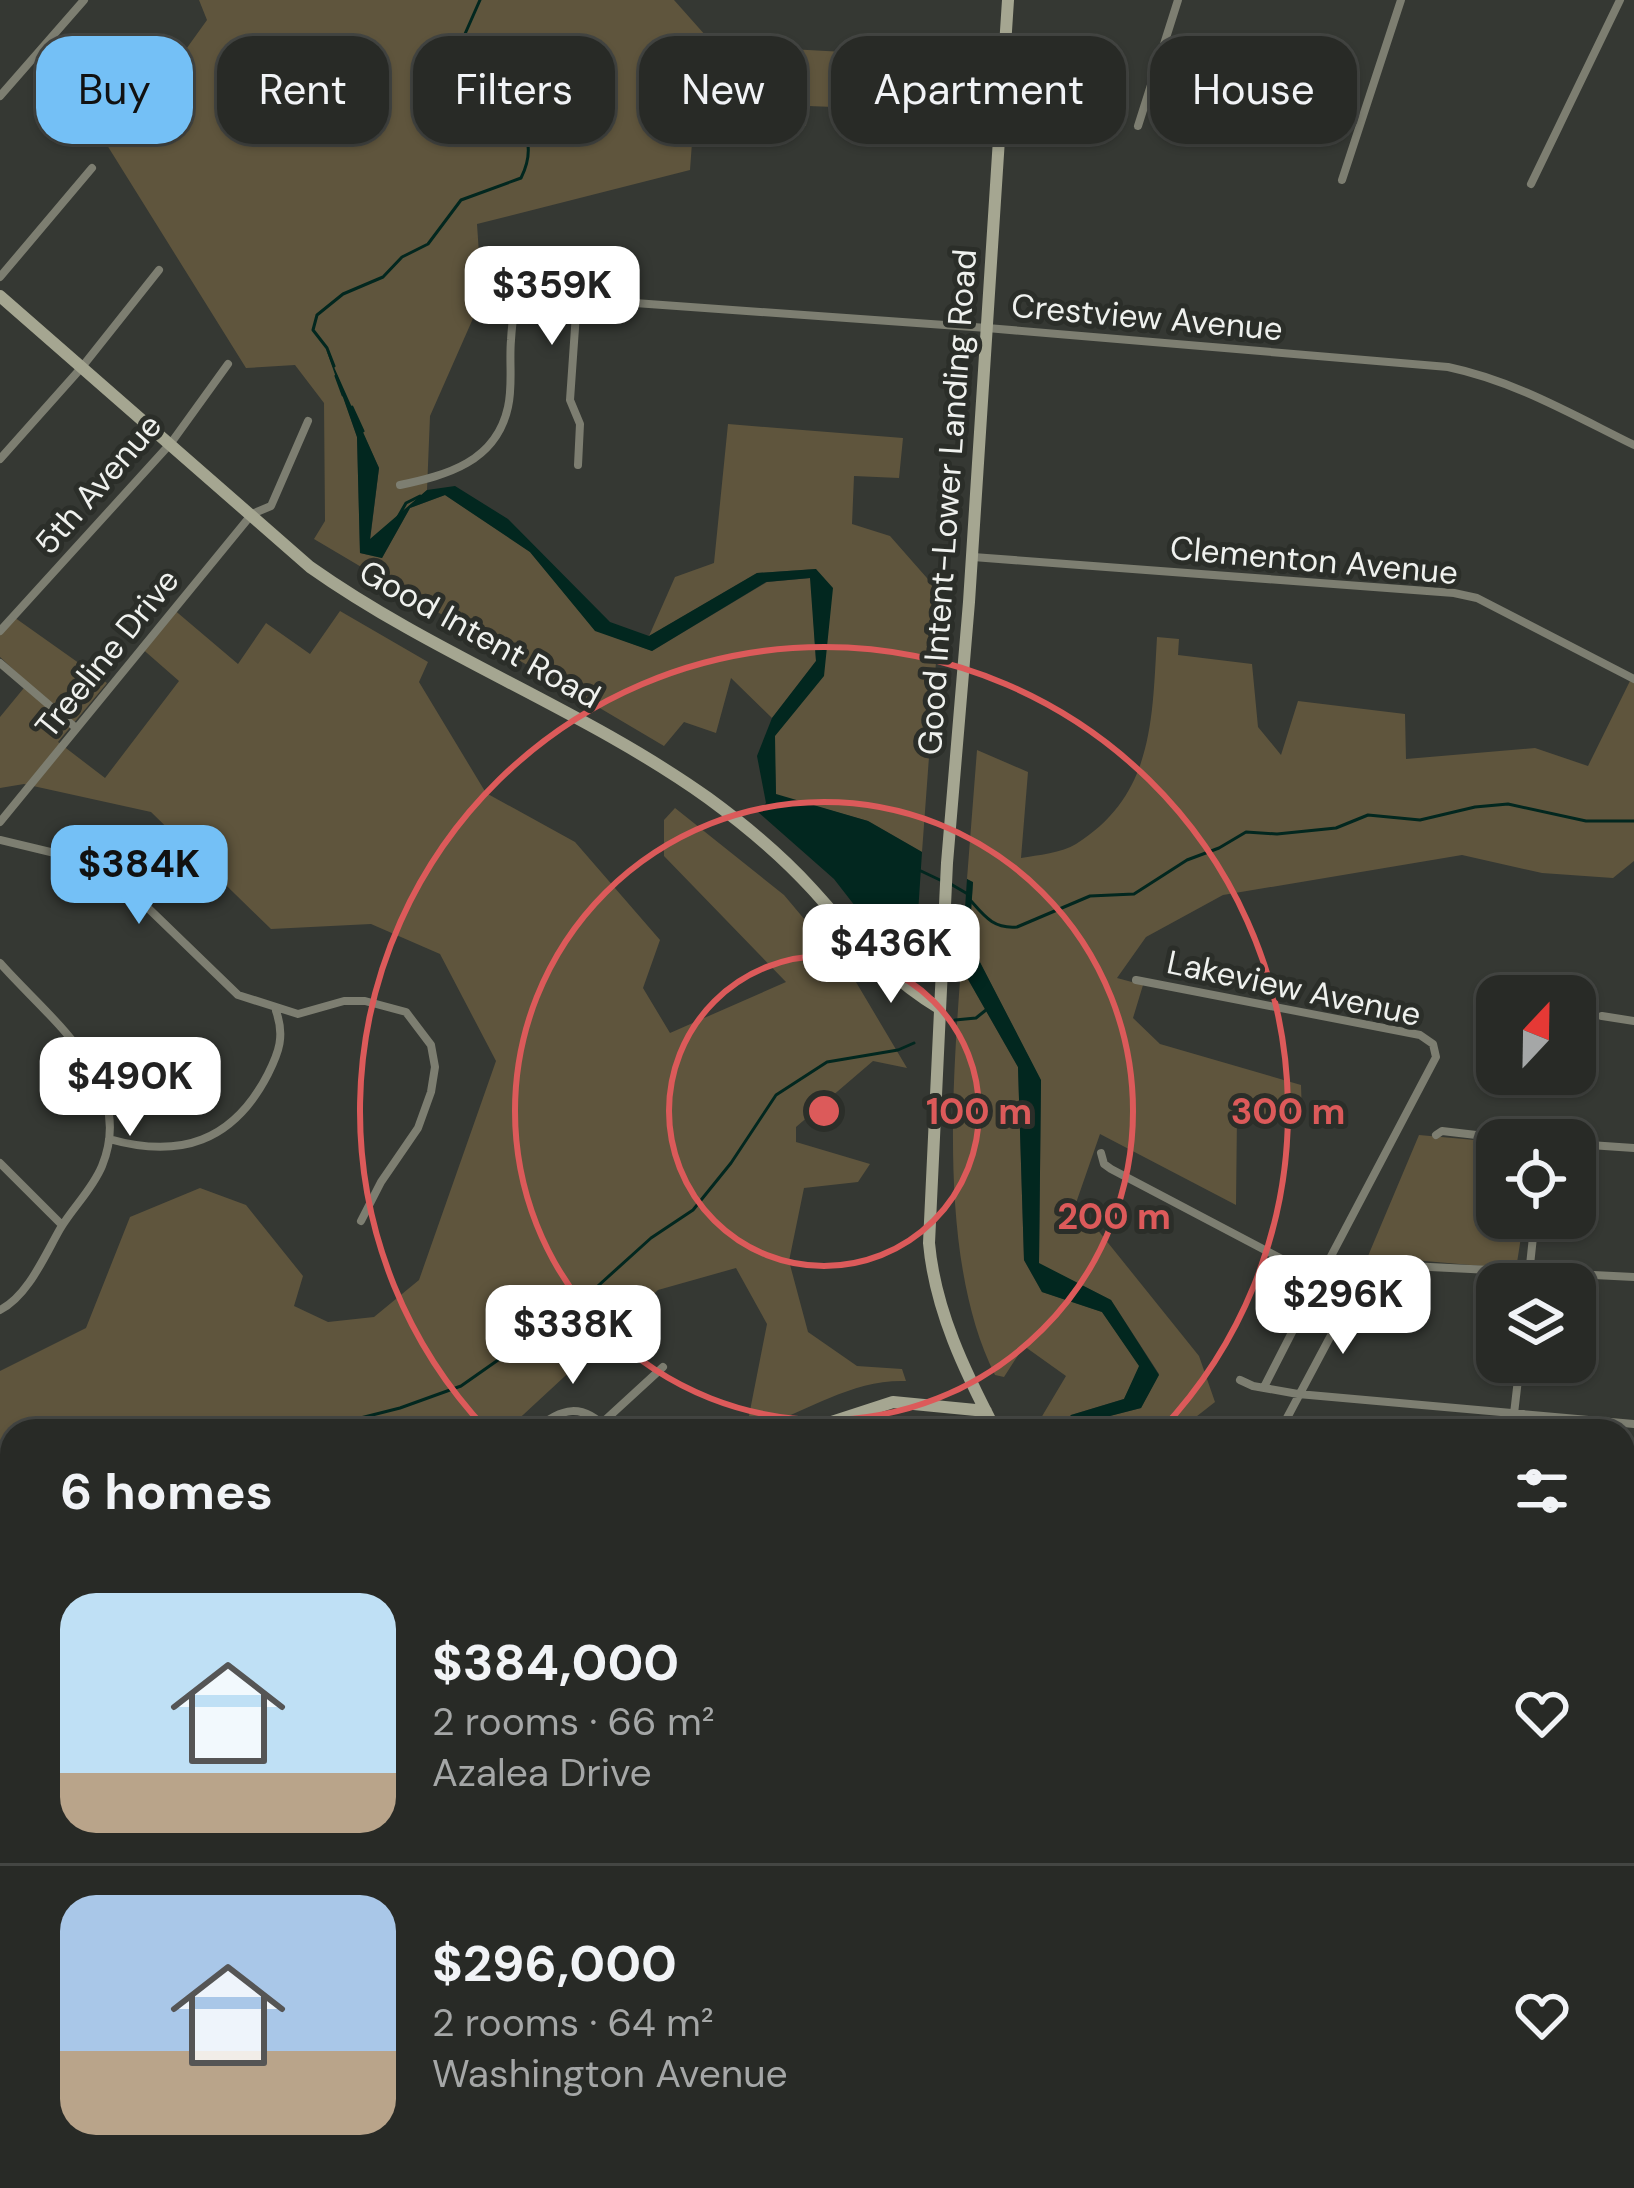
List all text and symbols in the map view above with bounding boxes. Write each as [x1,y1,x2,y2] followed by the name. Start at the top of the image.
[36,36,193,144] chip: Buy
[217,36,389,144] chip: Rent
[413,36,615,144] chip: Filters
[639,36,807,144] chip: New
[831,36,1126,144] chip: Apartment
[1150,36,1357,144] chip: House
[468,246,636,348] pin: $359K
[908,248,986,756] street label: Good Intent-Lower Landing Road
[492,259,612,310] text: $359K
[1010,284,1284,350] street label: Crestview Avenue
[25,405,171,563] street label: 5th Avenue
[1168,526,1460,594] street label: Clementon Avenue
[352,550,608,718] street label: Good Intent Road
[26,560,188,746] street label: Treeline Drive
[55,825,223,927] pin: $384K
[78,838,200,889] text: $384K
[807,904,975,1006] pin: $436K
[830,917,952,968] text: $436K
[1163,940,1425,1036] street label: Lakeview Avenue
[1476,975,1596,1095] north arrow
[1476,975,1596,1383] map controls
[46,1037,214,1139] pin: $490K
[67,1050,193,1101] text: $490K
[926,1088,1032,1135] text: 100 m
[1231,1088,1345,1135] text: 300 m
[803,1090,845,1132] centre of rings
[1476,1119,1596,1239] button: locate
[1057,1193,1171,1240] text: 200 m
[1259,1255,1427,1357] pin: $296K
[1476,1263,1596,1383] button: layers
[1283,1268,1403,1319] text: $296K
[489,1285,657,1387] pin: $338K
[513,1298,633,1349] text: $338K
[60,1458,273,1525] text: 6 homes
[1509,1458,1575,1524] icon: filters
[432,1629,679,1696] text: $384,000
[156,1641,300,1785] icon: home
[1509,1680,1575,1746] icon: heart
[432,1696,715,1747] text: 2 rooms · 66 m²
[432,1747,652,1798] text: Azalea Drive
[432,1930,677,1997] text: $296,000
[156,1943,300,2087] icon: home
[1509,1982,1575,2048] icon: heart
[432,1997,714,2048] text: 2 rooms · 64 m²
[432,2048,788,2099] text: Washington Avenue

